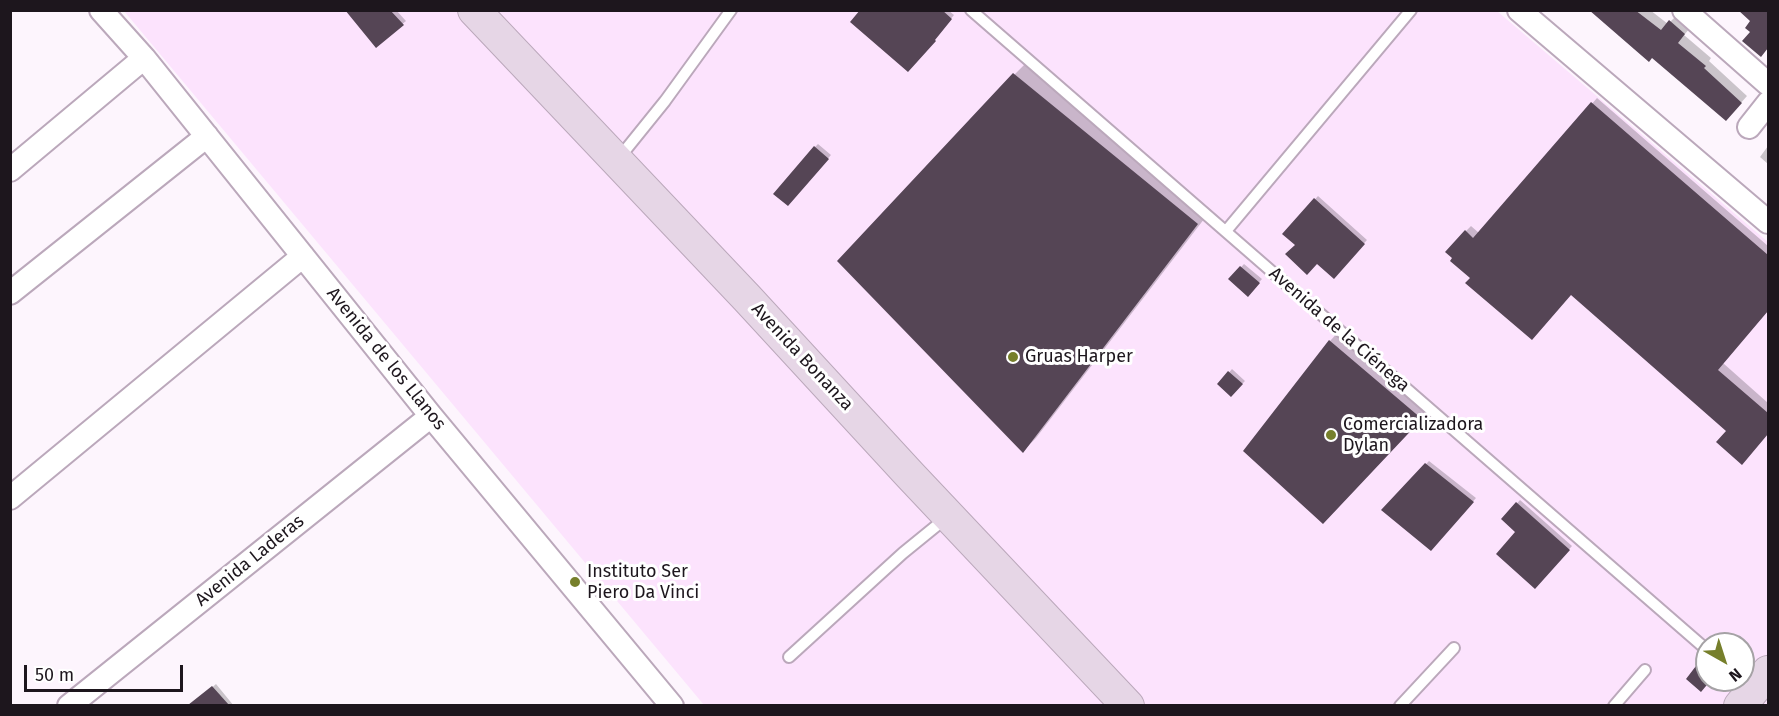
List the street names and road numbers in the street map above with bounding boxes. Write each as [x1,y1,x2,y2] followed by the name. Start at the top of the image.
[1264,263,1414,397] street label: Avenida de la Ciénega
[322,283,450,435] street label: Avenida de los Llanos
[747,299,857,415] street label: Avenida Bonanza
[191,511,309,611] street label: Avenida Laderas

